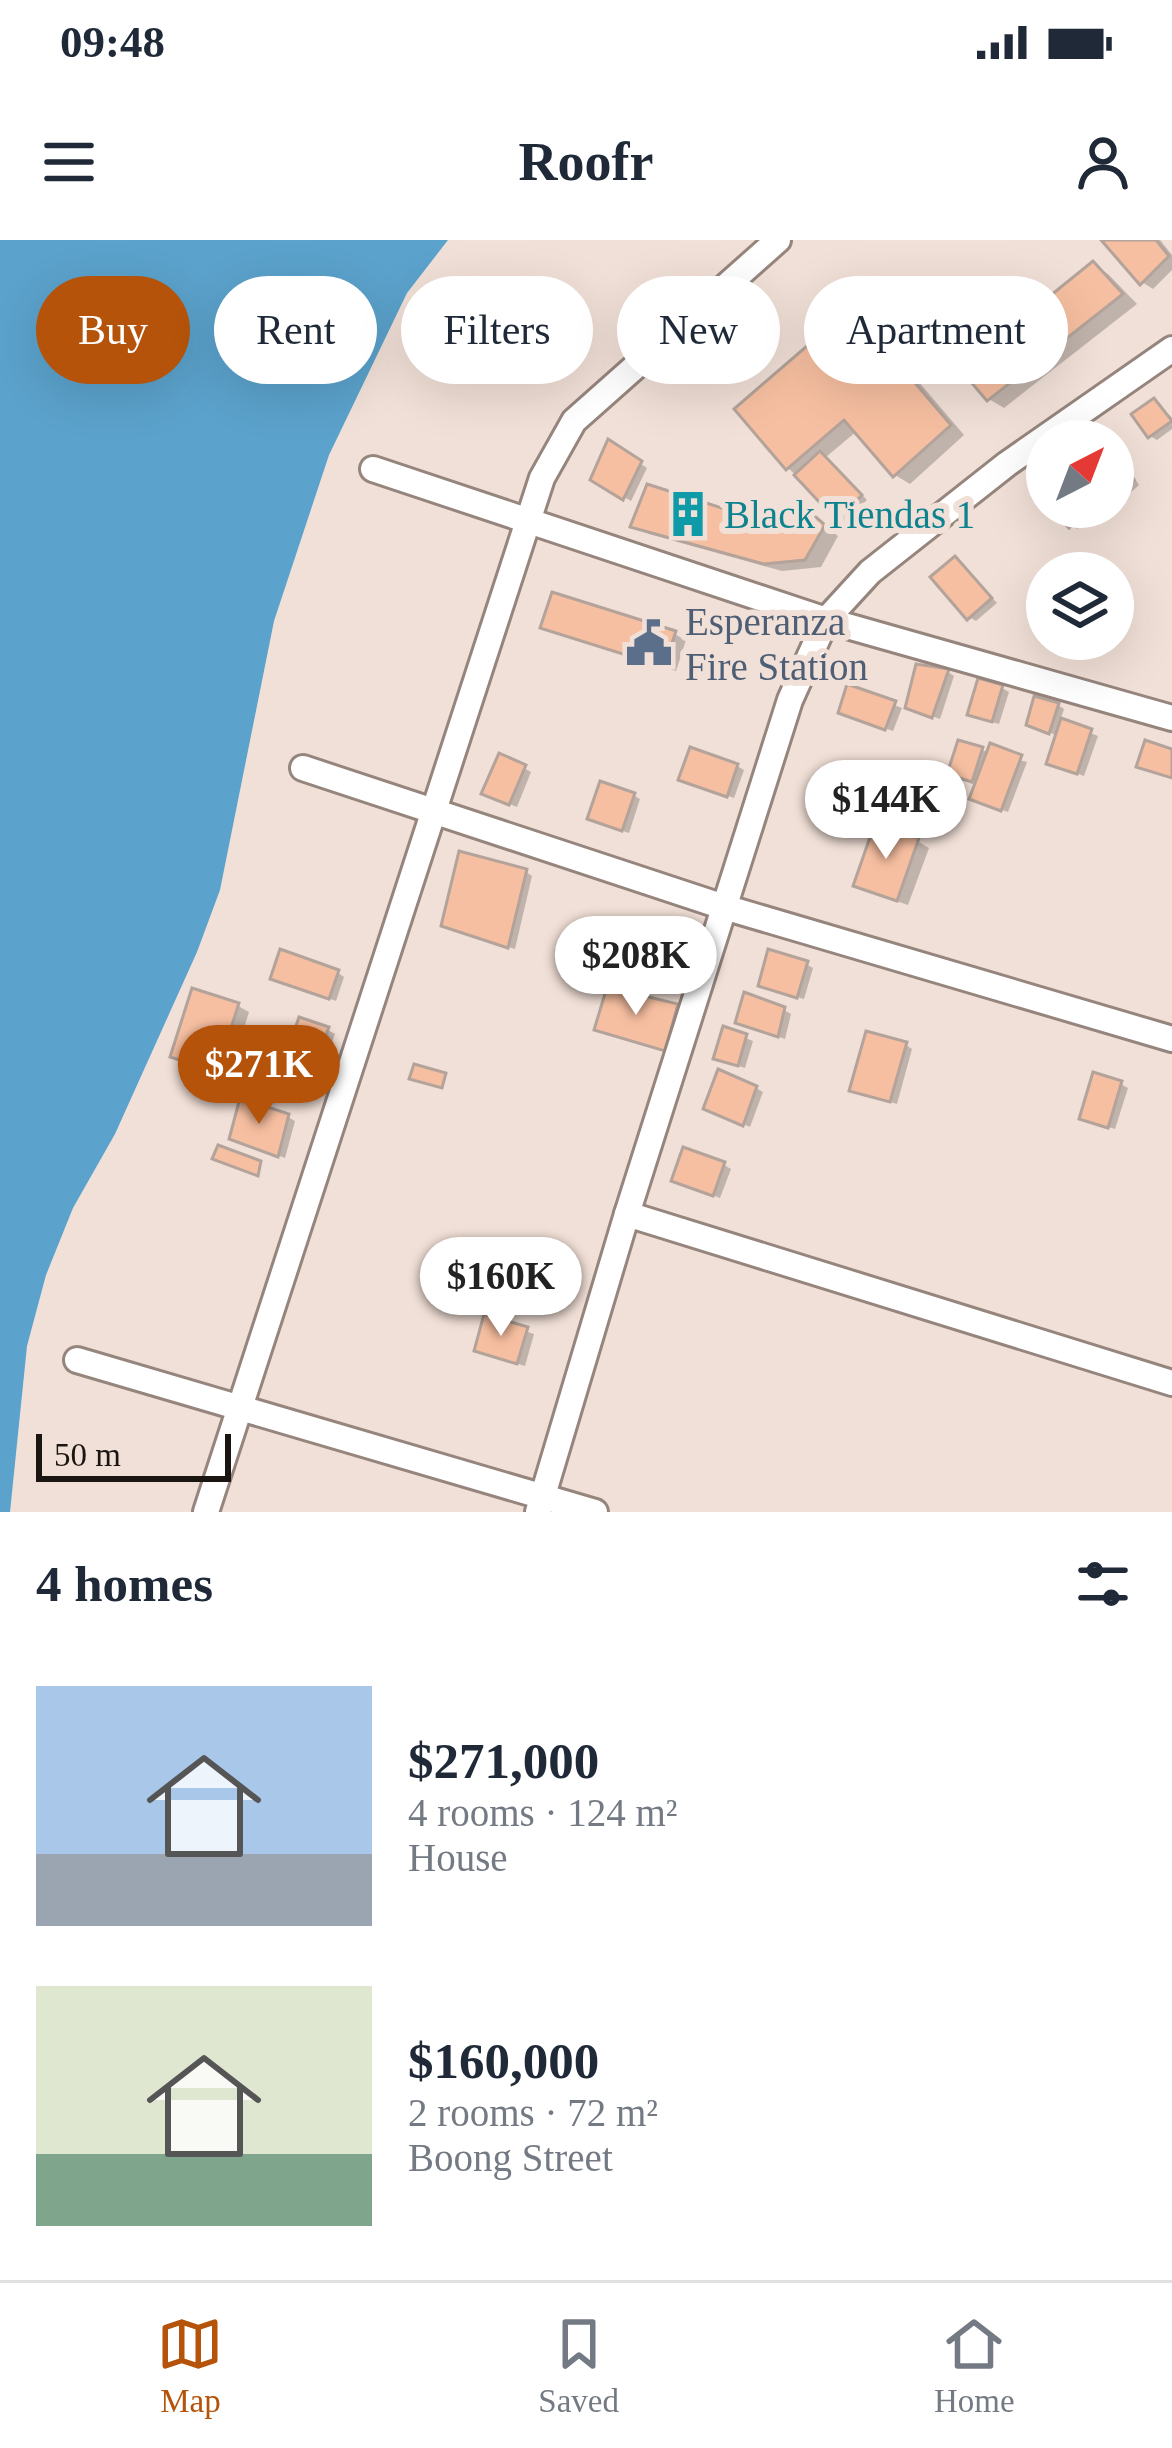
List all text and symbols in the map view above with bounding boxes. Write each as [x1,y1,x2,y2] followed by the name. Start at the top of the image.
[60,17,165,67] text: 09:48
[36,129,102,195] icon: menu
[1070,129,1136,195] icon: person
[519,132,653,192] text: Roofr
[36,276,190,384] chip: Buy
[214,276,377,384] chip: Rent
[401,276,593,384] chip: Filters
[617,276,780,384] chip: New
[804,276,1068,384] chip: Apartment
[1026,420,1134,528] north arrow
[1026,420,1134,660] map controls
[663,489,713,539] building icon: Black Tiendas 1
[724,493,975,536] place label: Black Tiendas 1
[1026,552,1134,660] button: layers
[685,600,868,688] place label: Esperanza Fire Station
[624,618,674,668] public building icon: Esperanza Fire Station
[802,760,970,862] pin: $144K
[832,777,940,820] text: $144K
[552,916,720,1018] pin: $208K
[582,933,690,976] text: $208K
[175,1025,343,1127] pin: $271K
[205,1042,313,1085] text: $271K
[417,1237,585,1339] pin: $160K
[447,1254,555,1297] text: $160K
[36,1428,231,1481] scale bar
[54,1437,121,1473] text: 50 m
[1070,1551,1136,1617] icon: filters
[36,1556,213,1612] text: 4 homes
[408,1733,599,1789] text: $271,000
[132,1734,276,1878] icon: home
[408,1791,678,1834] text: 4 rooms · 124 m²
[408,1836,508,1879] text: House
[408,2033,599,2089] text: $160,000
[132,2034,276,2178] icon: home
[408,2091,658,2134] text: 2 rooms · 72 m²
[408,2136,613,2179] text: Boong Street
[157,2311,223,2420] tab: Map
[538,2311,619,2420] tab: Saved
[934,2311,1015,2420] tab: Home

